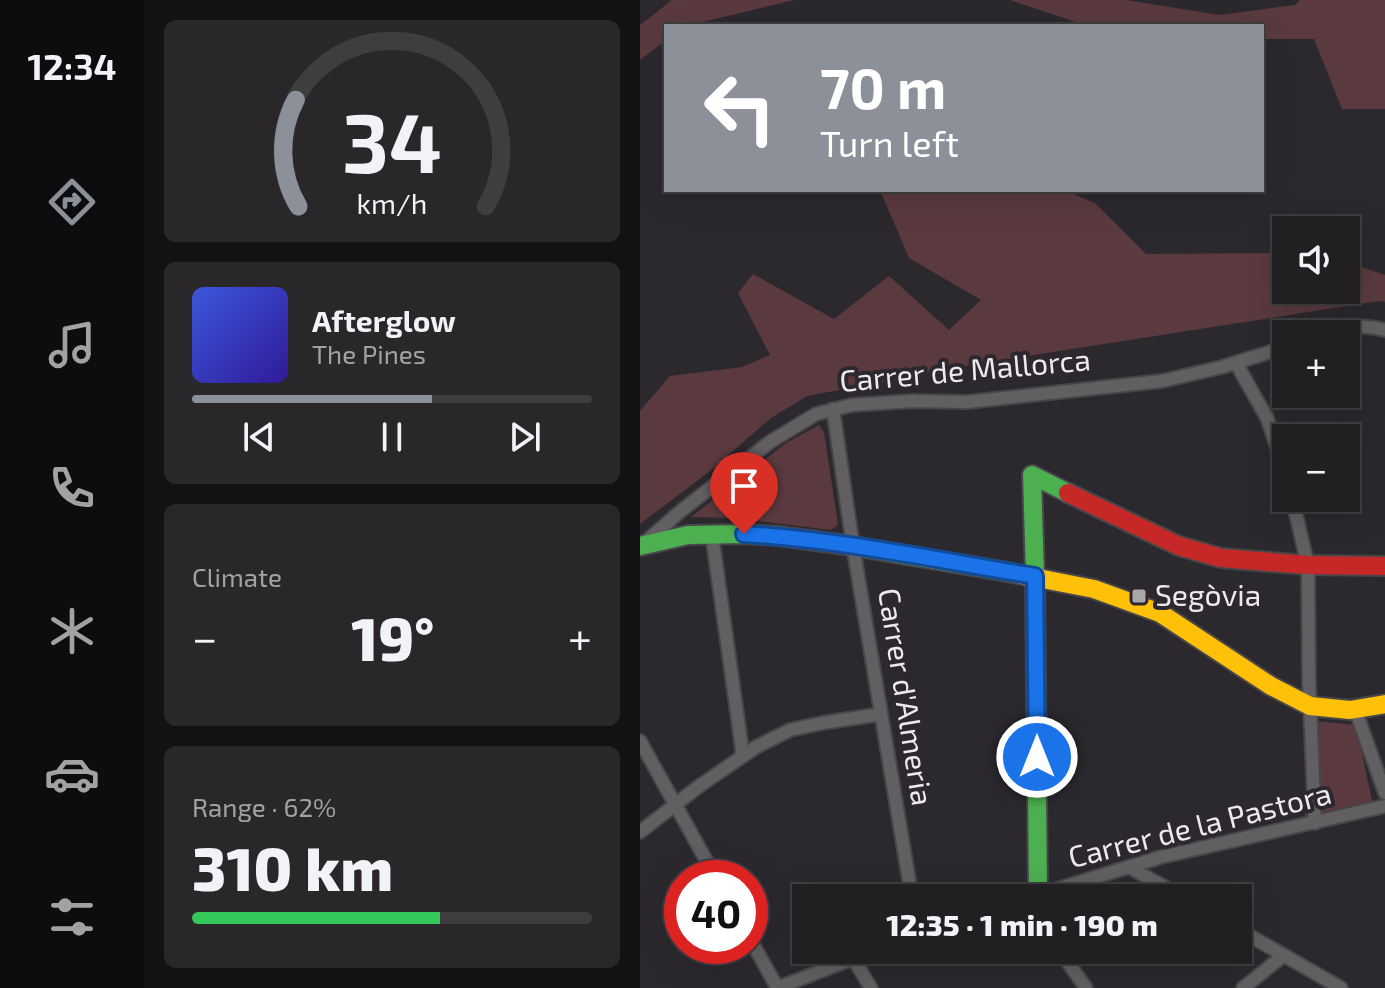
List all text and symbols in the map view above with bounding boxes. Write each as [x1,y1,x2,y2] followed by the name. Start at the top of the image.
[27,44,117,87] text: 12:34
[820,53,946,120] text: 70 m
[688,56,792,160] icon: left
[342,90,442,190] text: 34
[820,121,959,164] text: Turn left
[44,174,100,230] icon: directions
[357,185,427,220] text: km/h
[1272,216,1360,512] map controls
[1272,216,1360,304] button: sound
[312,302,456,338] text: Afterglow
[44,317,100,373] icon: music
[1272,320,1360,408] button: +
[312,338,426,369] text: The Pines
[838,340,1092,398] street label: Carrer de Mallorca
[237,415,281,459] icon: previous
[370,415,414,459] icon: pause
[503,415,547,459] icon: next
[1272,424,1360,512] button: −
[710,452,778,534] pin
[44,460,100,516] icon: phone
[722,464,766,508] icon: arrive
[192,561,282,592] text: Climate
[1155,576,1261,612] place label: Segòvia
[872,585,942,808] street label: Carrer d'Almeria
[1130,587,1148,605] marker: Segòvia
[351,601,434,673] text: 19°
[44,603,100,659] icon: climate
[192,610,218,663] text: −
[568,610,592,663] text: +
[995,715,1079,799] position arrow
[44,746,100,802] icon: car
[1064,774,1335,874] street label: Carrer de la Pastora
[192,791,336,822] text: Range · 62%
[192,831,393,903] text: 310 km
[664,860,768,964] speed limit sign: 40
[44,889,100,945] icon: filters
[886,906,1158,942] text: 12:35 · 1 min · 190 m

